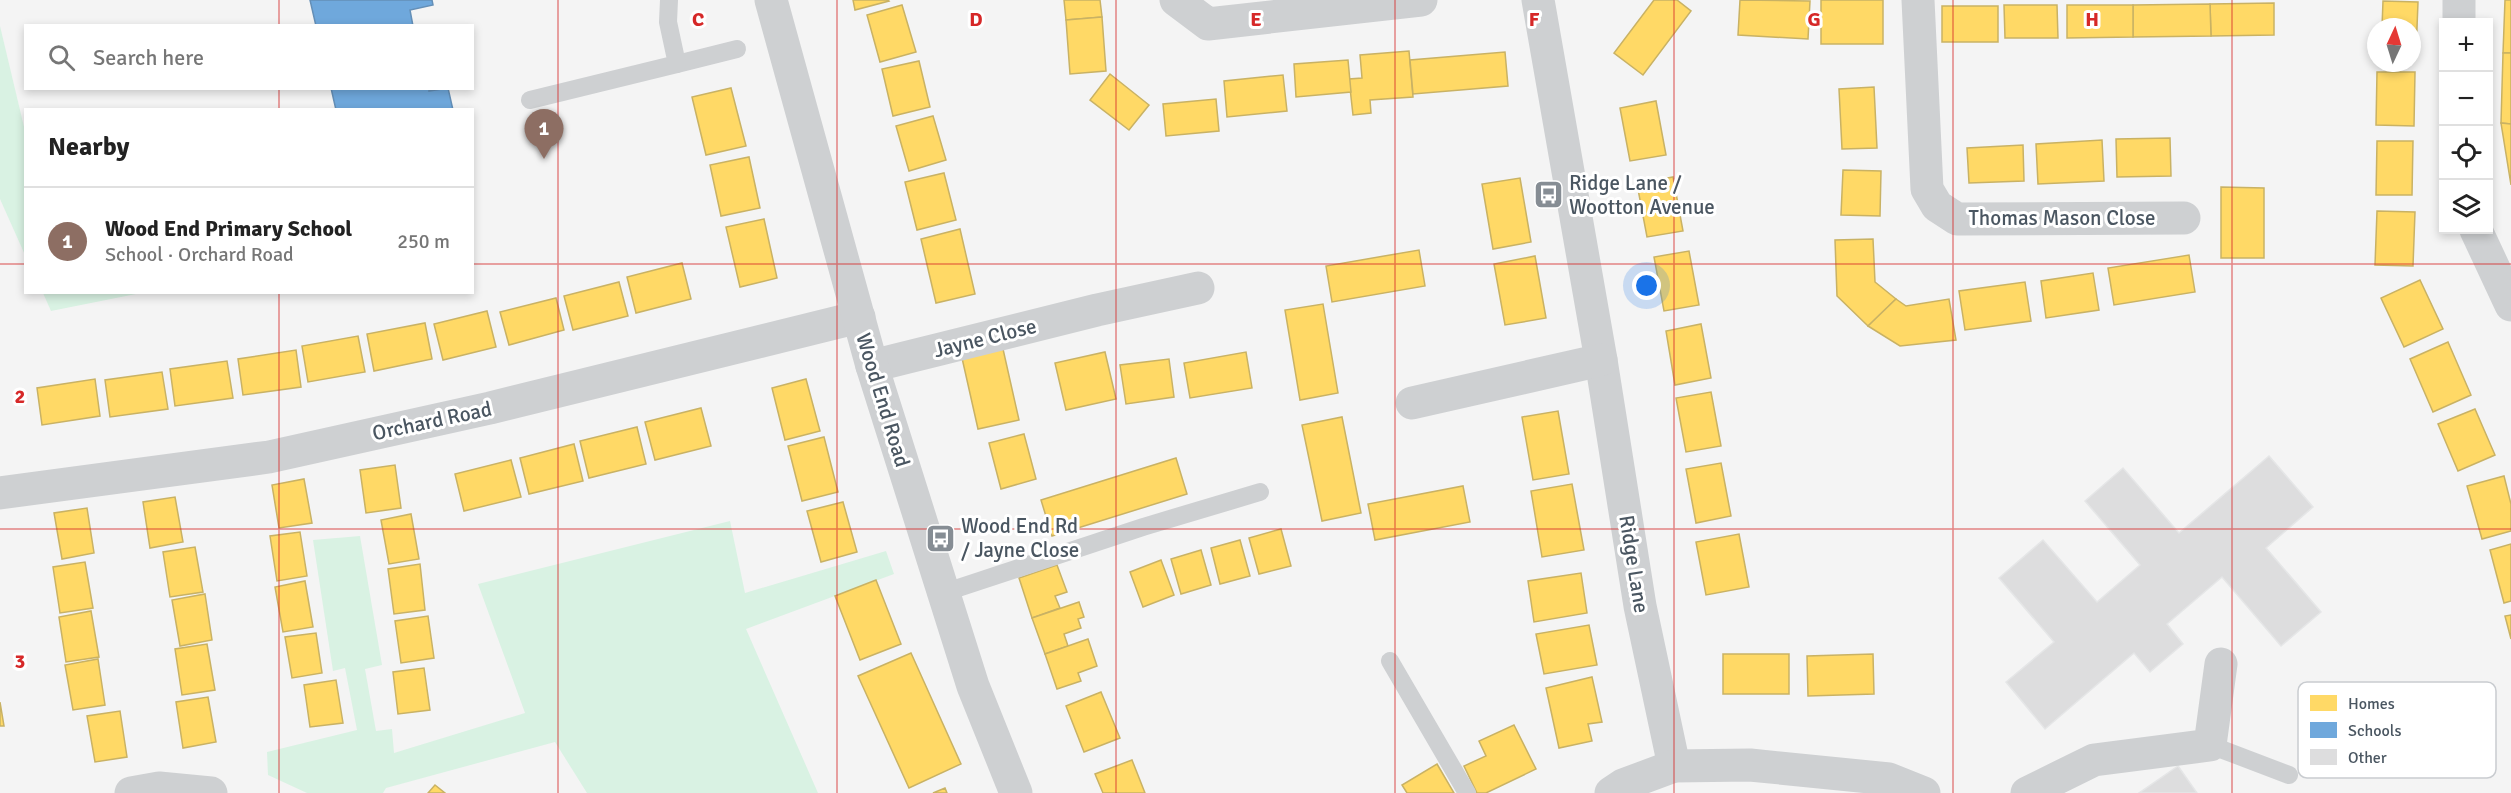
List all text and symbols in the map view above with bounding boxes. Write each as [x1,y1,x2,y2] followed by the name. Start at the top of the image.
[692,7,704,32] text: C
[969,7,983,32] text: D
[1250,7,1262,32] text: E
[1529,7,1540,32] text: F
[1807,7,1821,32] text: G
[2085,7,2099,32] text: H
[2367,18,2421,72] north arrow
[2439,18,2493,234] map controls
[2439,18,2493,72] button: +
[24,24,474,90] search box
[45,41,78,74] icon: search
[93,44,204,71] text: Search here
[2439,72,2493,126] button: −
[524,110,564,159] pin: 1
[2439,126,2493,180] button: locate
[48,131,129,163] text: Nearby
[1569,170,1715,220] place label: Ridge Lane / Wootton Avenue
[1532,179,1564,211] bus stop icon: Ridge Lane / Wootton Avenue
[2439,180,2493,234] button: layers
[1969,205,2155,231] street label: Thomas Mason Close
[105,215,352,242] text: Wood End Primary School
[62,229,73,254] text: 1
[397,229,450,254] text: 250 m
[105,242,294,267] text: School · Orchard Road
[1632,271,1661,300] your location
[931,313,1039,363] street label: Jayne Close
[850,330,916,470] street label: Wood End Road
[15,384,25,409] text: 2
[370,396,494,446] street label: Orchard Road
[961,513,1079,563] place label: Wood End Rd / Jayne Close
[1613,513,1655,615] street label: Ridge Lane
[924,522,956,554] bus stop icon: Wood End Rd / Jayne Close
[15,649,25,674] text: 3
[2298,682,2496,778] legend
[2348,694,2395,714] text: Homes
[2348,721,2401,741] text: Schools
[2348,748,2387,768] text: Other

